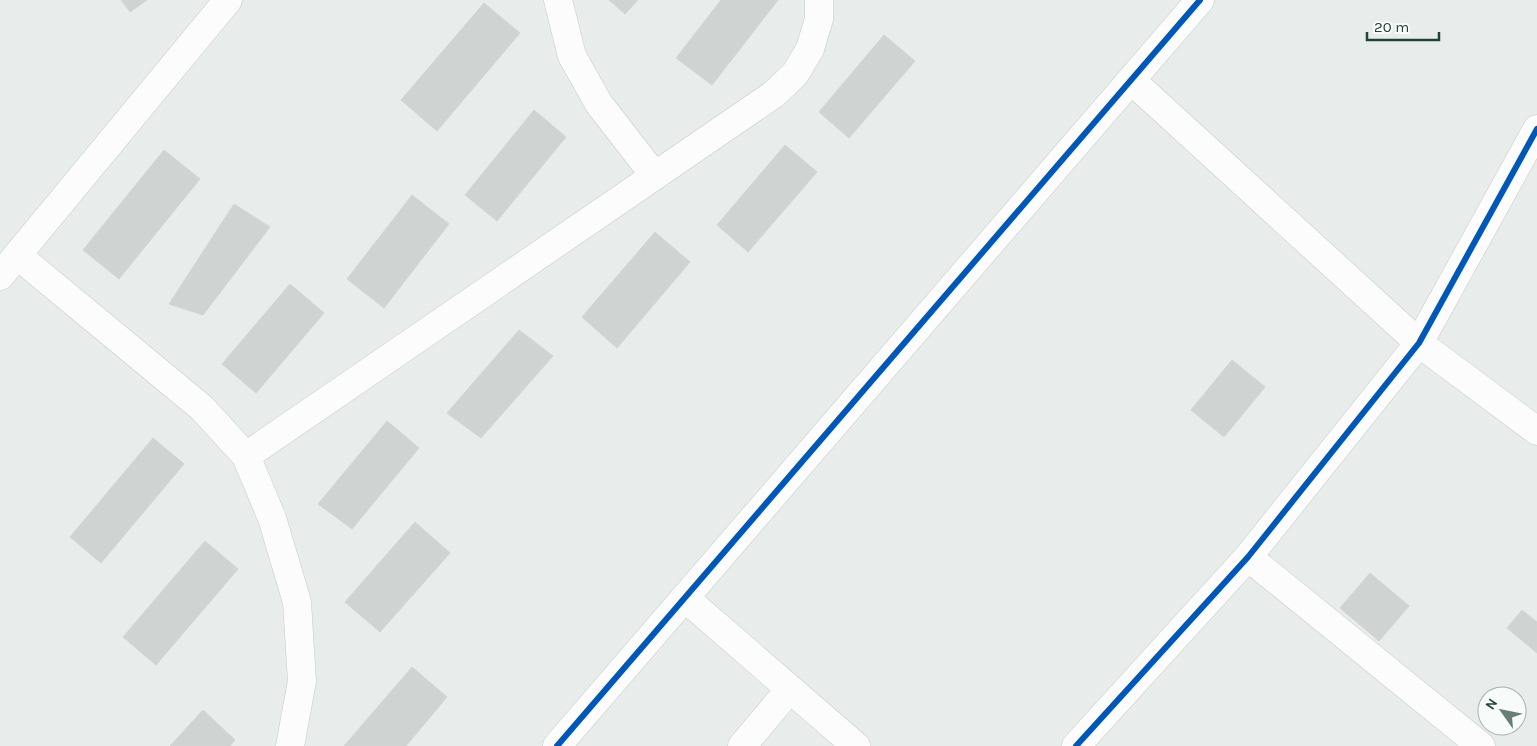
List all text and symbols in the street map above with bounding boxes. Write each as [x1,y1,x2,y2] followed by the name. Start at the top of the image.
[1367,10,1440,42] scale bar
[1374,18,1409,36] text: 20 m
[1477,686,1527,736] north arrow
[1482,695,1501,713] text: N

